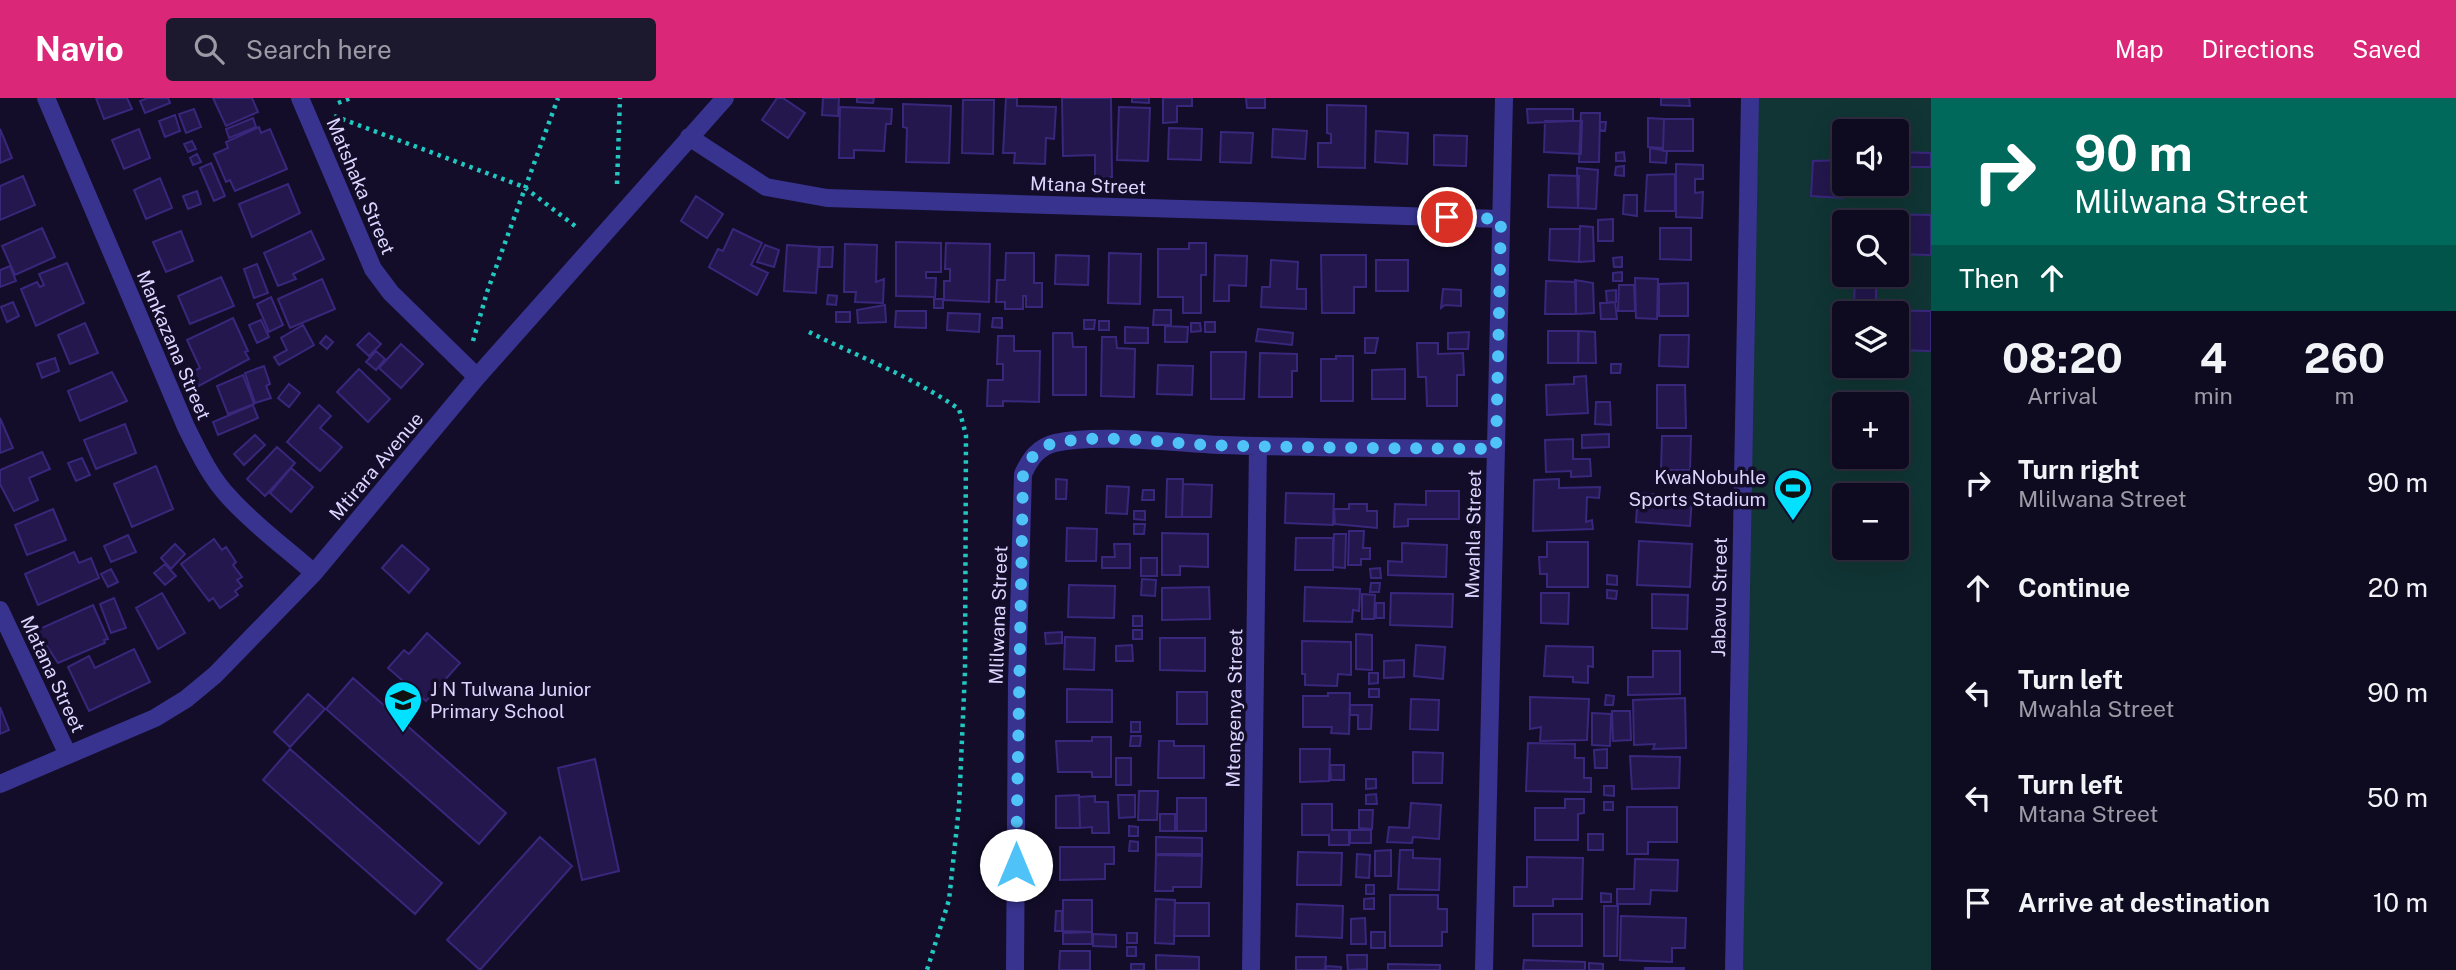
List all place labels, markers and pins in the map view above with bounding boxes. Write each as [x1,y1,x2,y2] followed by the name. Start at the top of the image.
[1417,187,1477,247] pin
[1629,466,1766,510] place label: KwaNobuhle Sports Stadium
[1772,467,1814,522] sports icon: KwaNobuhle Sports Stadium
[430,678,591,722] place label: J N Tulwana Junior Primary School
[382,679,424,734] school or university icon: J N Tulwana Junior Primary School

